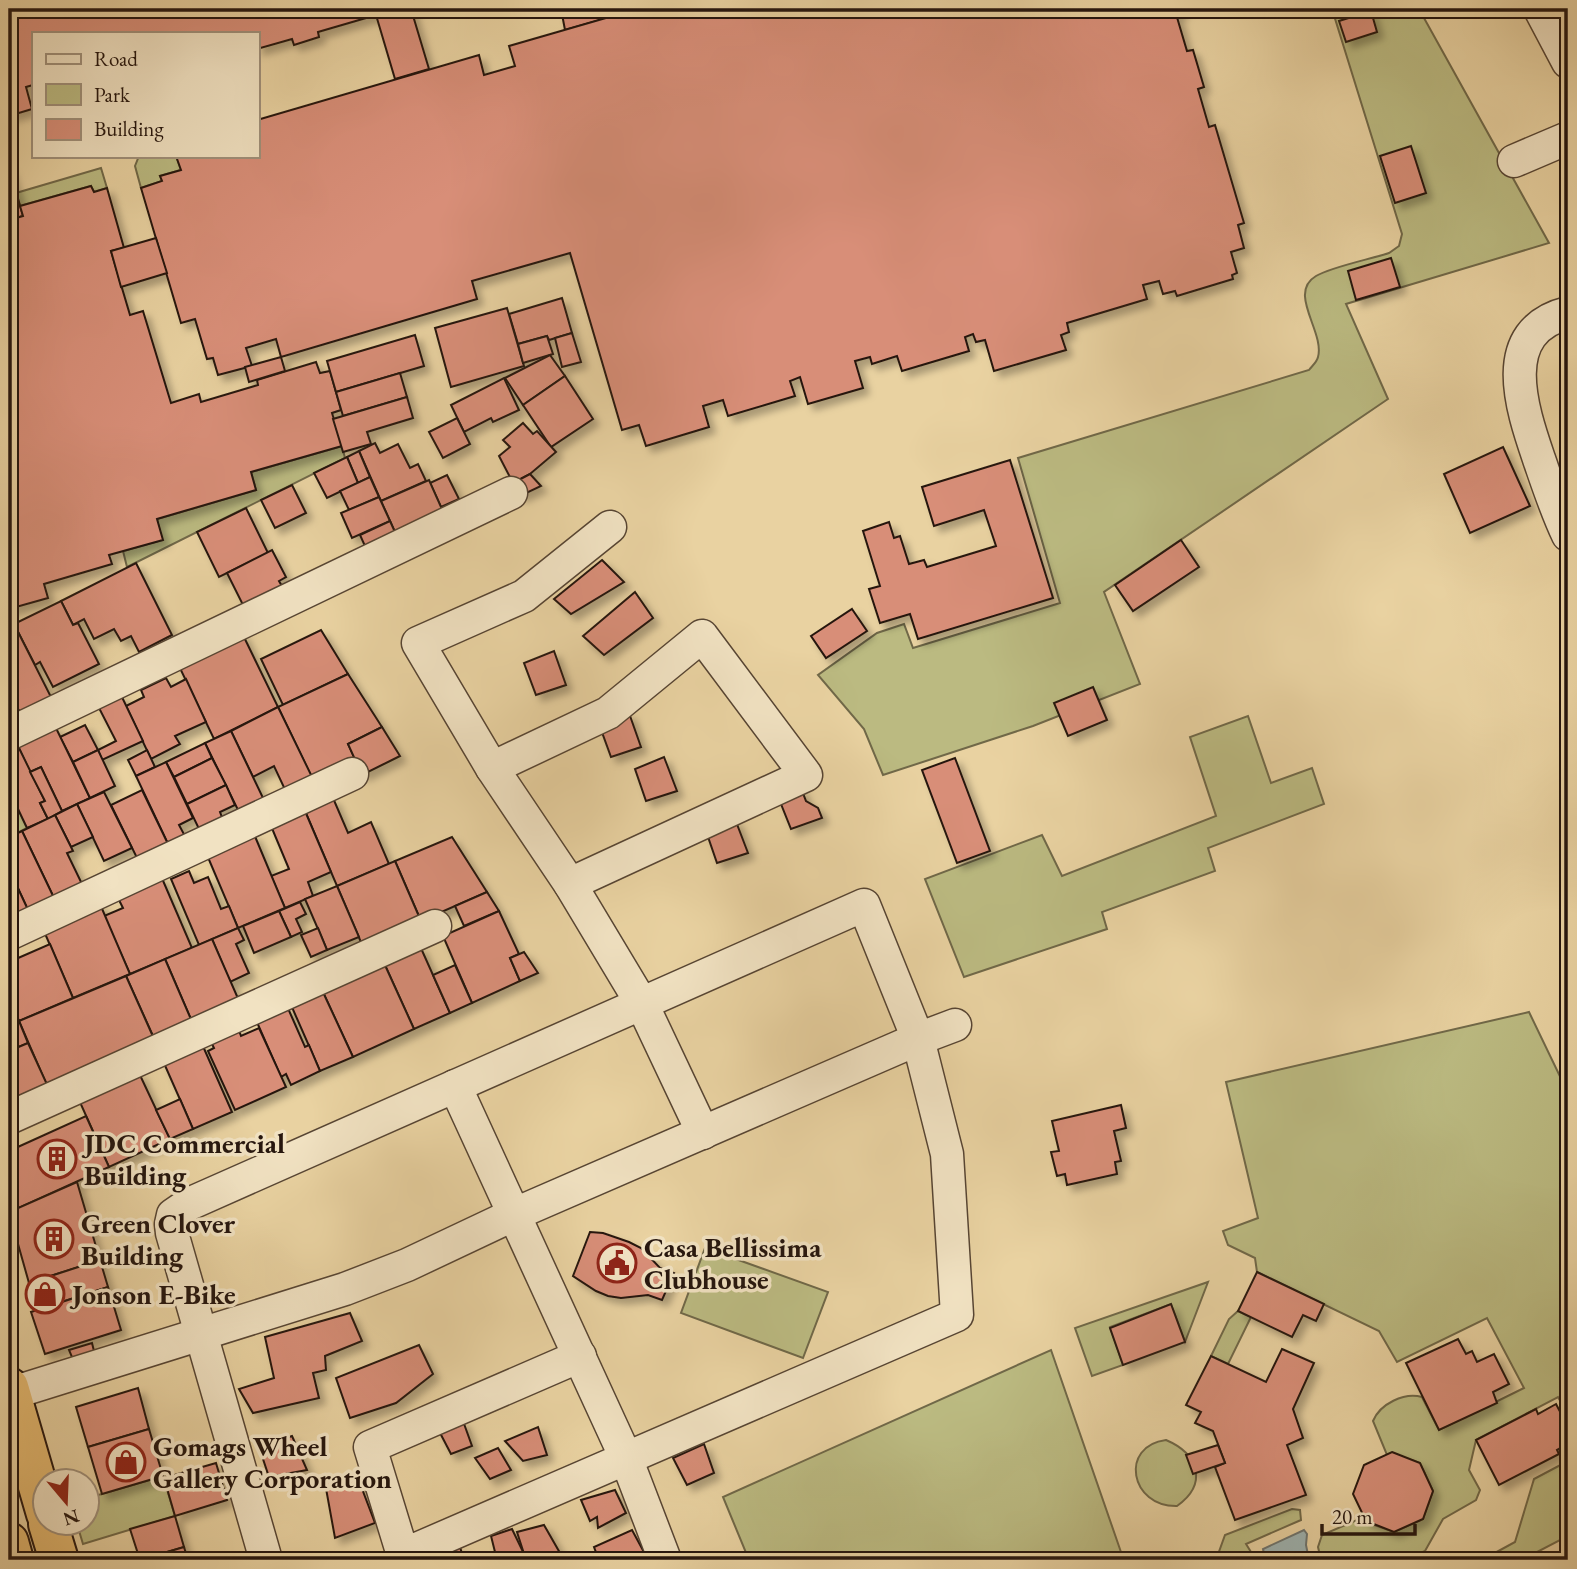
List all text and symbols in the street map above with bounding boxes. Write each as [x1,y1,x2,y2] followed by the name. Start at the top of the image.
[32,32,259,158] legend
[94,45,138,72] text: Road
[94,81,131,108] text: Park
[94,115,164,142] text: Building
[81,1125,285,1193] place label: JDC Commercial Building
[36,1138,78,1180] building icon: JDC Commercial Building
[81,1205,236,1273] place label: Green Clover Building
[33,1218,75,1260] building icon: Green Clover Building
[644,1229,822,1297] place label: Casa Bellissima Clubhouse
[596,1242,638,1284] public building icon: Casa Bellissima Clubhouse
[24,1273,66,1315] shop icon: Jonson E-Bike
[69,1276,236,1312] place label: Jonson E-Bike
[153,1428,392,1496] place label: Gomags Wheel Gallery Corporation
[105,1441,147,1483] shop icon: Gomags Wheel Gallery Corporation
[32,1468,102,1538] north arrow
[1322,1492,1414,1536] scale bar
[59,1503,83,1532] text: N
[1332,1503,1373,1530] text: 20 m

